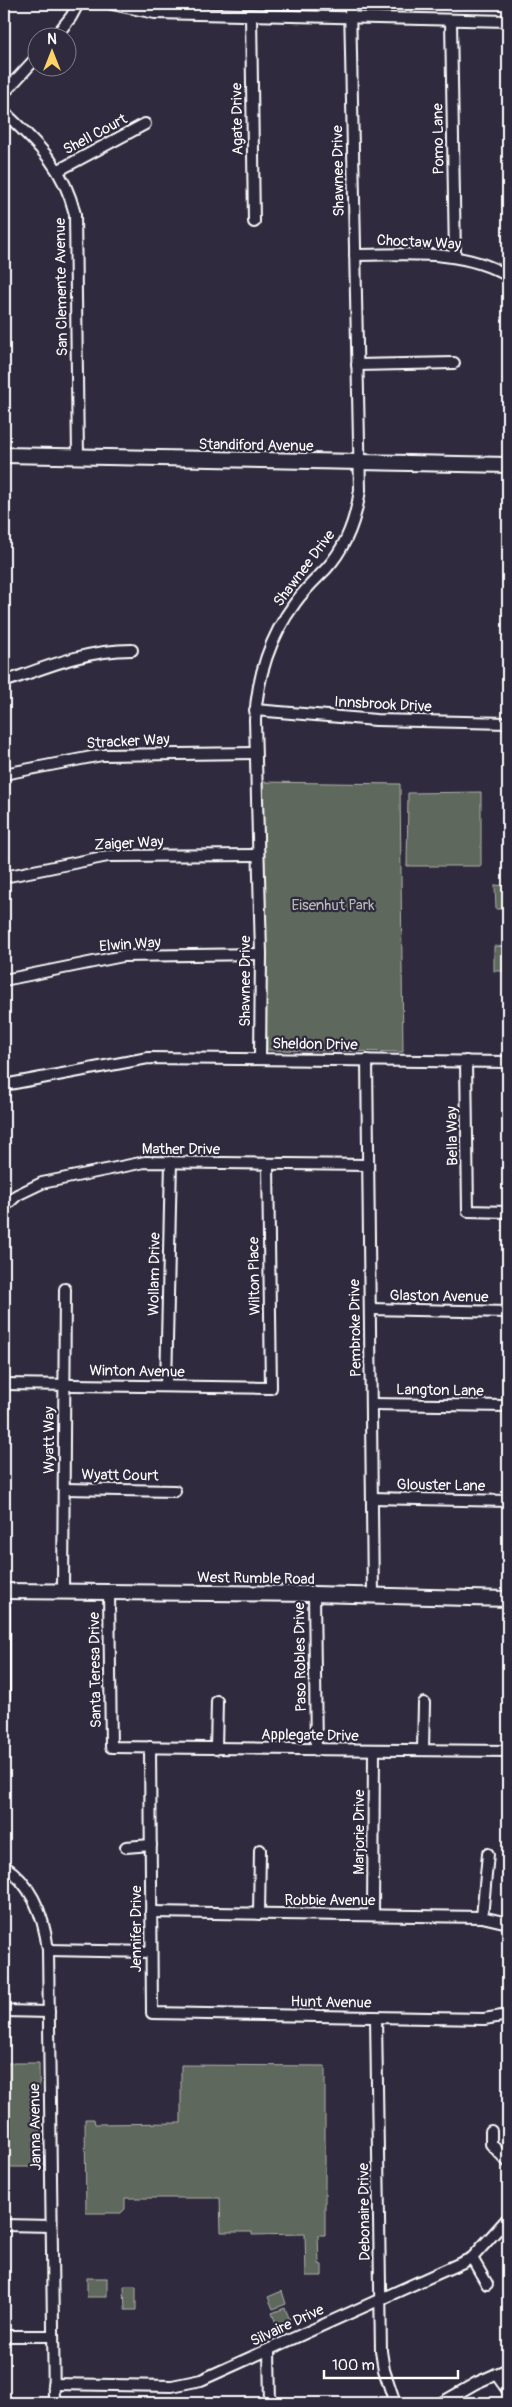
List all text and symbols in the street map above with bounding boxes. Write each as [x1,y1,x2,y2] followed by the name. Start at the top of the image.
[28,28,78,78] north arrow
[47,31,57,48] text: N
[227,82,248,155] street label: Agate Drive
[428,103,449,175] street label: Pomo Lane
[60,109,131,159] street label: Shell Court
[328,125,349,217] street label: Shawnee Drive
[51,217,72,356] street label: San Clemente Avenue
[376,231,462,254] street label: Choctaw Way
[198,435,314,456] street label: Standiford Avenue
[269,526,340,611] street label: Shawnee Drive
[334,692,433,717] street label: Innsbrook Drive
[86,730,171,753] street label: Stracker Way
[94,832,165,855] street label: Zaiger Way
[292,896,375,915] park label: Eisenhut Park
[98,933,162,956] street label: Elwin Way
[236,935,255,1027] street label: Shawnee Drive
[272,1034,358,1055] street label: Sheldon Drive
[442,1106,463,1166] street label: Bella Way
[142,1140,221,1159] street label: Mather Drive
[144,1231,165,1316] street label: Wollam Drive
[244,1236,265,1315] street label: Wilton Place
[345,1278,366,1377] street label: Pembroke Drive
[389,1286,489,1307] street label: Glaston Avenue
[89,1361,185,1382] street label: Winton Avenue
[396,1380,485,1401] street label: Langton Lane
[40,1406,59,1474] street label: Wyatt Way
[81,1465,160,1486] street label: Wyatt Court
[397,1475,486,1496] street label: Glouster Lane
[197,1568,315,1589] street label: West Rumble Road
[290,1601,311,1712] street label: Paso Robles Drive
[85,1611,106,1728] street label: Santa Teresa Drive
[261,1725,360,1746] street label: Applegate Drive
[350,1789,369,1875] street label: Marjorie Drive
[127,1885,146,1973] street label: Jennifer Drive
[285,1891,376,1910] street label: Robbie Avenue
[290,1992,372,2013] street label: Hunt Avenue
[25,2083,46,2171] street label: Janna Avenue
[354,2162,375,2261] street label: Debonaire Drive
[247,2300,328,2351] street label: Silvaire Drive
[324,2347,458,2379] scale bar
[332,2356,375,2375] text: 100 m

